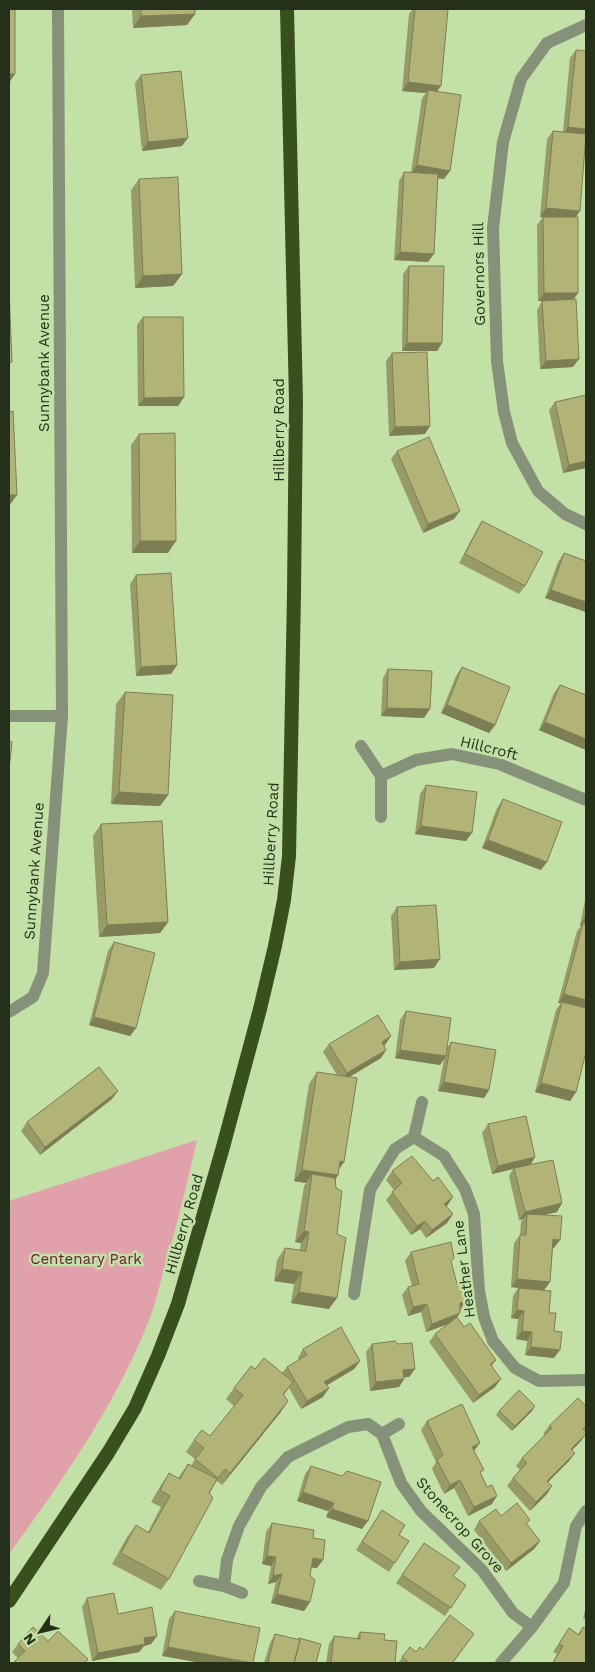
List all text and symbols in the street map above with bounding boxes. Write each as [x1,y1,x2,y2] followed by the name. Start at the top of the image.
[469,222,489,326] street label: Governors Hill
[35,294,53,432] street label: Sunnybank Avenue
[270,378,288,482] street label: Hillberry Road
[458,732,520,764] street label: Hillcroft
[259,782,283,886] street label: Hillberry Road
[20,802,48,940] street label: Sunnybank Avenue
[161,1172,207,1276] street label: Hillberry Road
[449,1219,479,1319] street label: Heather Lane
[30,1250,142,1268] park label: Centenary Park
[412,1473,508,1577] street label: Stonecrop Grove
[15,1607,65,1657] north arrow
[20,1631,39,1648] text: N

